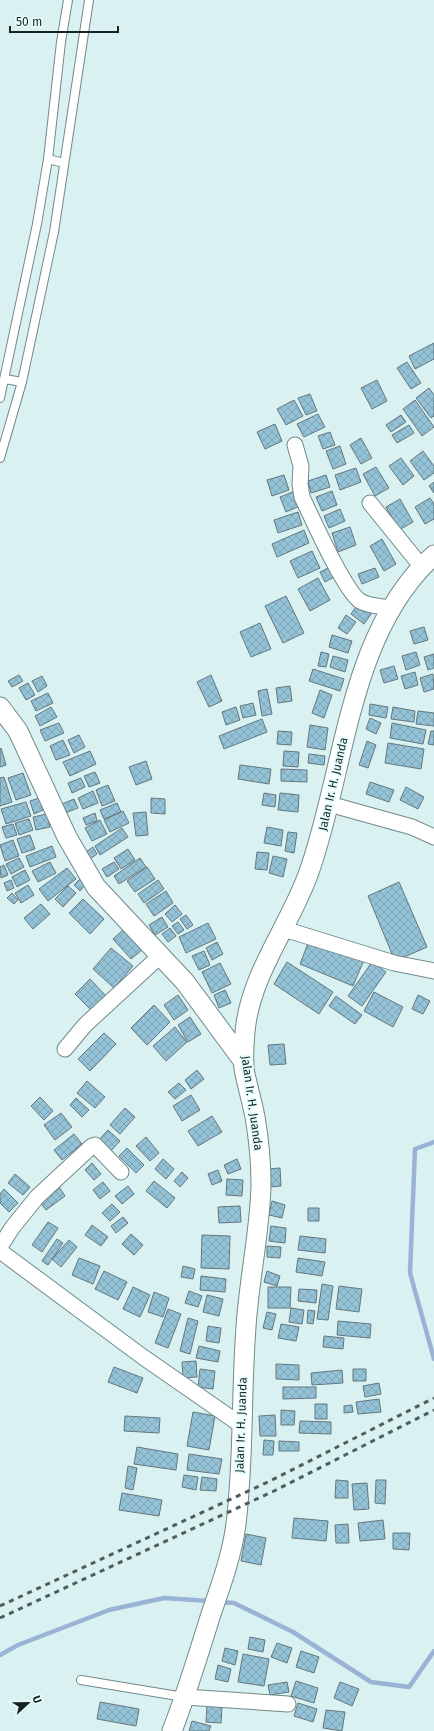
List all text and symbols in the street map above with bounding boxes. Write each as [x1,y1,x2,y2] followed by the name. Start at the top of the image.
[10,8,118,34] scale bar
[16,15,42,29] text: 50 m
[315,736,351,832] street label: Jalan Ir. H. Juanda
[238,1055,266,1151] street label: Jalan Ir. H. Juanda
[232,1377,250,1473] street label: Jalan Ir. H. Juanda
[8,1683,48,1723] north arrow
[29,1694,44,1705] text: U

